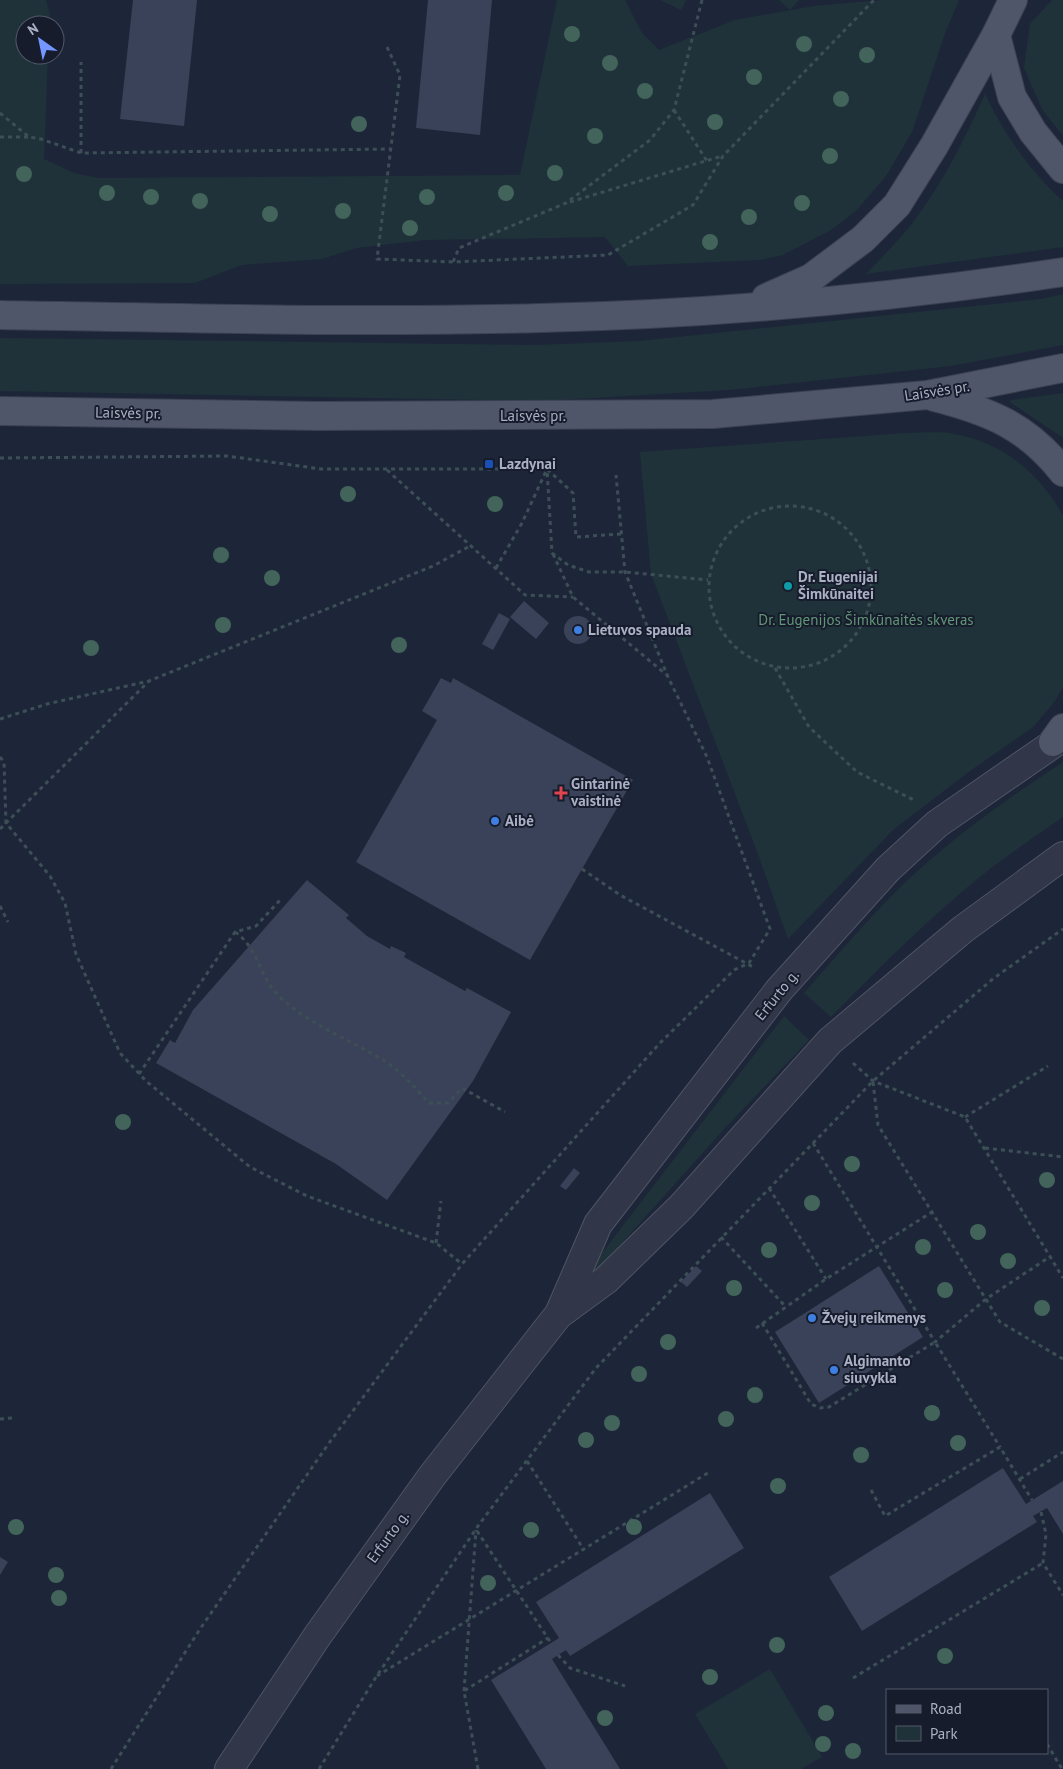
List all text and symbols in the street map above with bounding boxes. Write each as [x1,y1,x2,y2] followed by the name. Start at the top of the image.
[15,15,65,65] north arrow
[24,19,42,39] text: N
[903,376,971,405] street label: Laisvės pr.
[95,402,161,423] street label: Laisvės pr.
[500,406,566,425] street label: Laisvės pr.
[499,454,556,473] place label: Lazdynai
[483,458,495,470] marker: Lazdynai
[798,567,878,603] place label: Dr. Eugenijai Šimkūnaitei
[782,580,794,592] marker: Dr. Eugenijai Šimkūnaitei
[758,610,974,629] park label: Dr. Eugenijos Šimkūnaitės skveras
[588,620,691,639] place label: Lietuvos spauda
[572,624,584,636] marker: Lietuvos spauda
[570,774,630,810] place label: Gintarinė vaistinė
[555,787,567,799] marker: Gintarinė vaistinė
[505,811,534,830] place label: Aibė
[489,815,501,827] marker: Aibė
[750,965,803,1024] street label: Erfurto g.
[822,1308,926,1327] place label: Žvejų reikmenys
[806,1312,818,1324] marker: Žvejų reikmenys
[844,1351,910,1387] place label: Algimanto siuvykla
[828,1364,840,1376] marker: Algimanto siuvykla
[362,1507,413,1566] street label: Erfurto g.
[886,1689,1048,1754] legend
[930,1699,962,1718] text: Road
[930,1724,958,1743] text: Park

